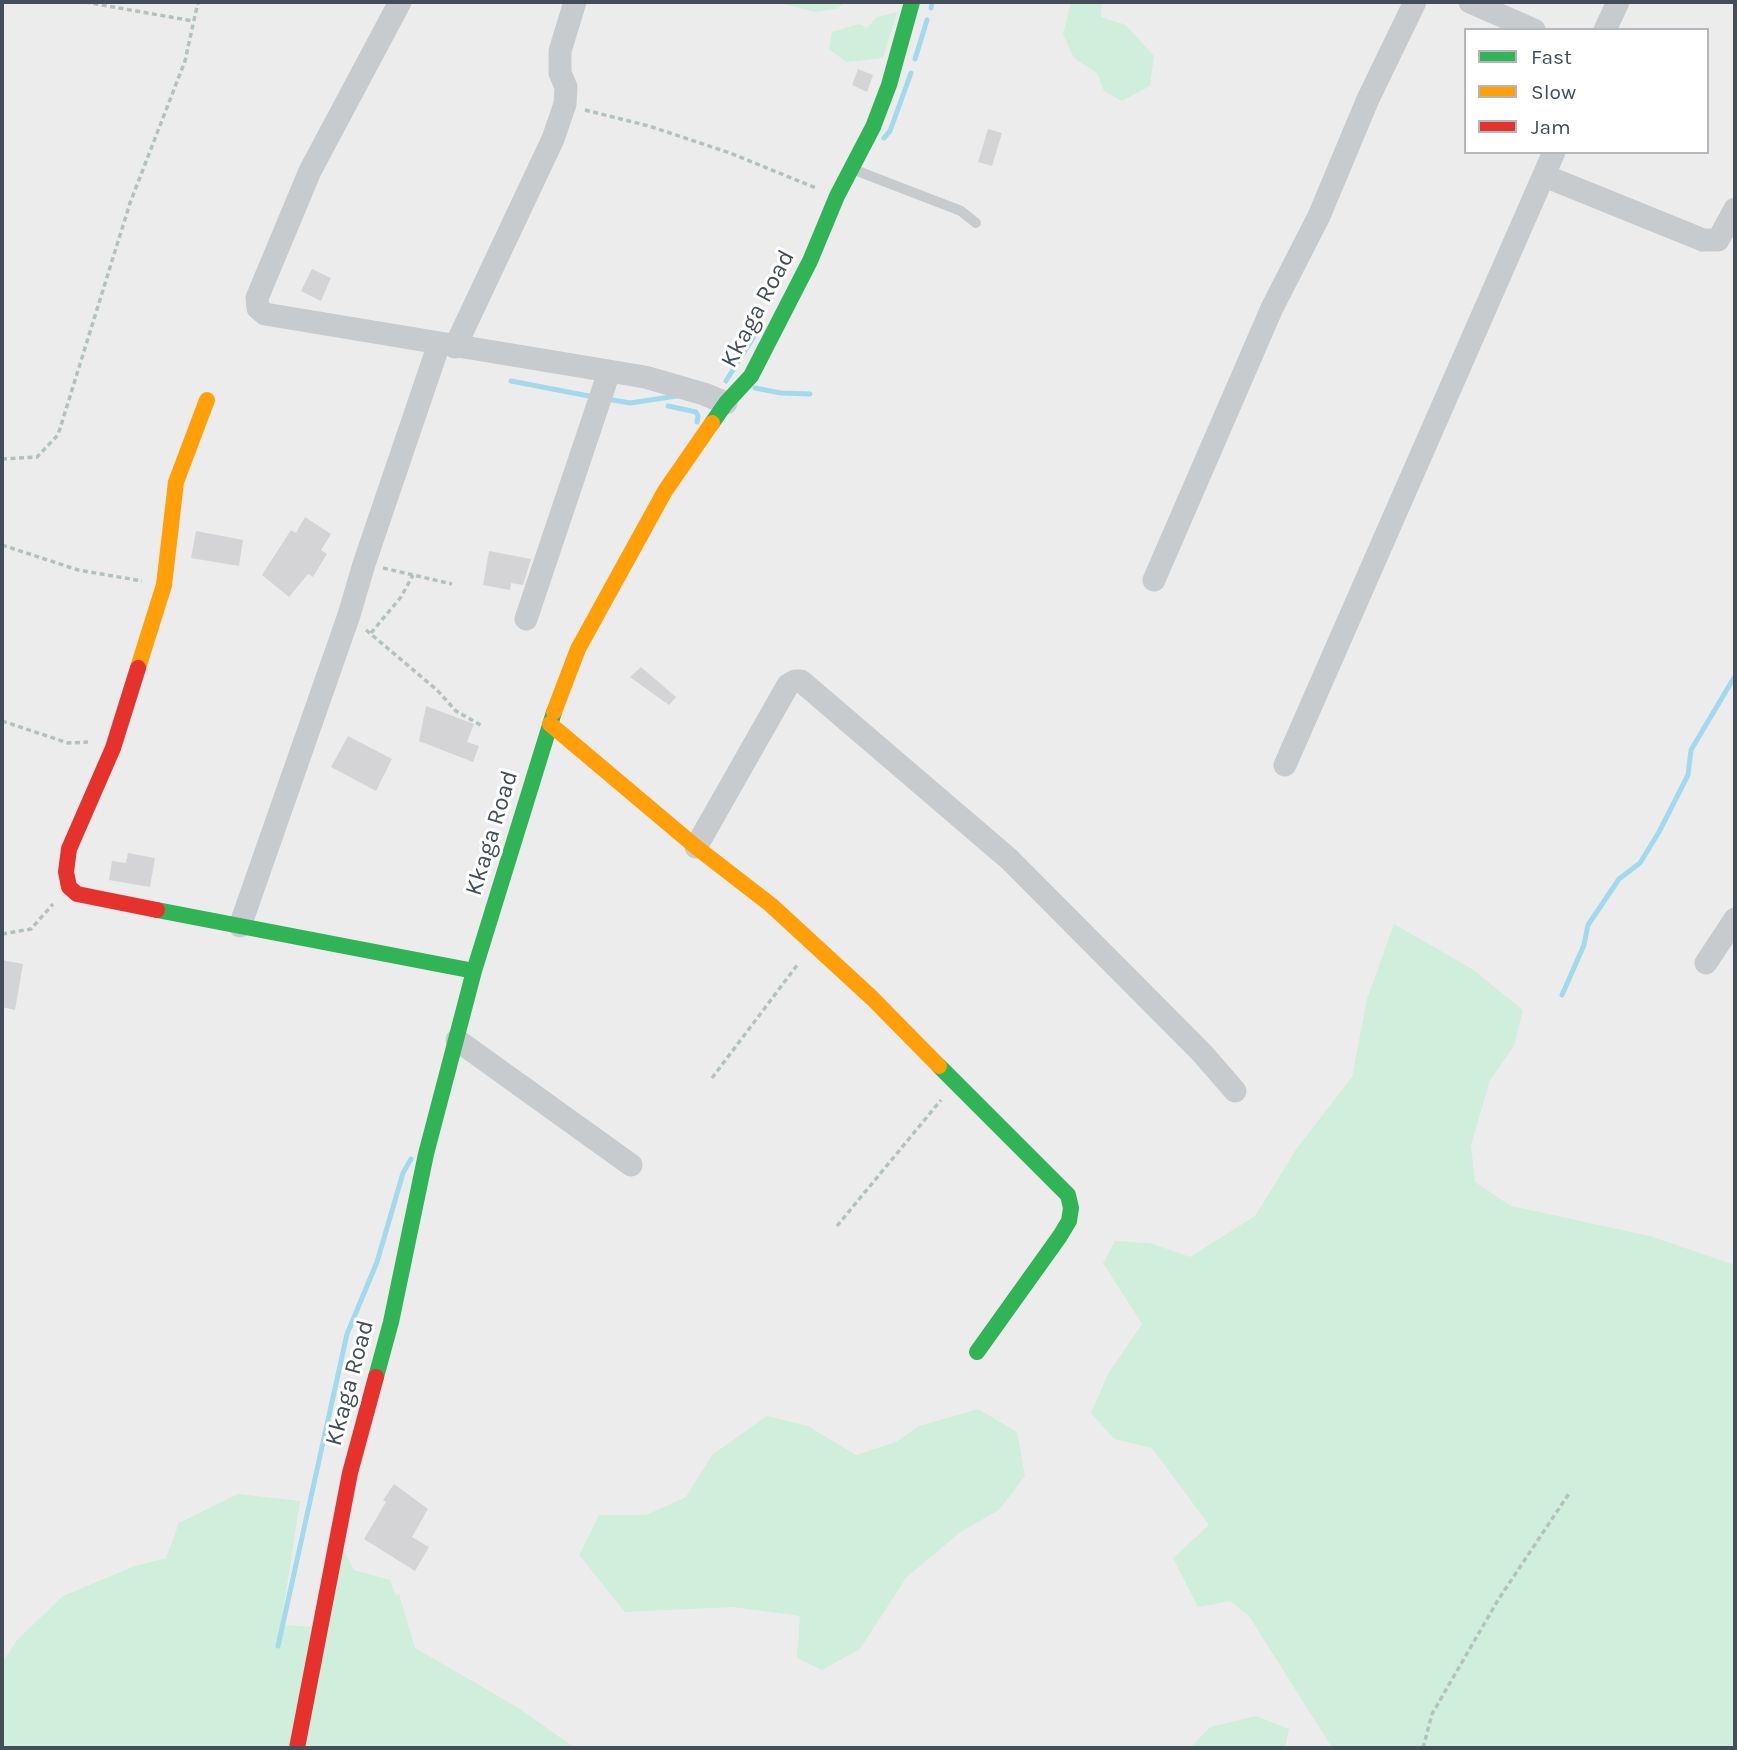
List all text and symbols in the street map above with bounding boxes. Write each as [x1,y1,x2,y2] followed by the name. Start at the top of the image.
[1464,28,1709,154] legend
[1531,45,1572,69] text: Fast
[1531,80,1576,104] text: Slow
[1531,115,1571,139] text: Jam
[715,245,801,373] street label: Kkaga Road
[459,767,525,899] street label: Kkaga Road
[319,1317,381,1449] street label: Kkaga Road

